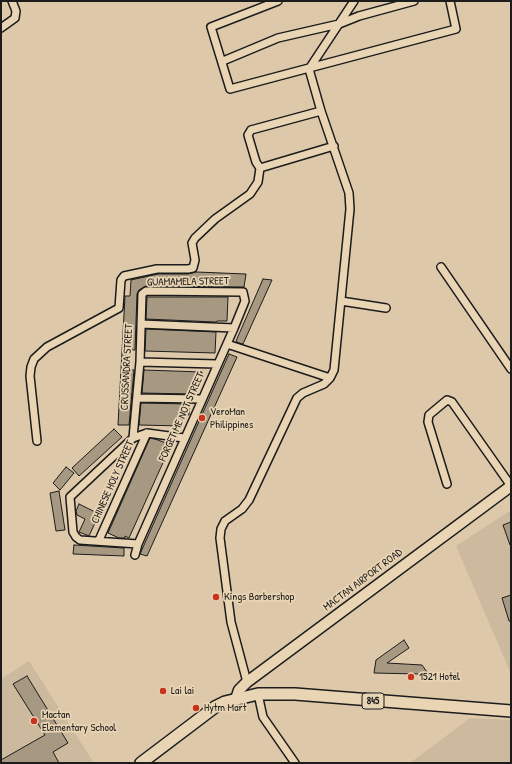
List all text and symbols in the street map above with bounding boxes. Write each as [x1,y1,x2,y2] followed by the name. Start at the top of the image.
[147,275,229,289] street label: GUAMAMELA STREET
[118,323,136,411] street label: CRUSSANDRA STREET
[156,370,208,464] street label: FORGET ME NOT STREET
[210,405,253,431] place label: VeroMan Philippines
[197,413,207,423] marker: VeroMan Philippines
[89,438,137,526] street label: CHINESE HOLY STREET
[321,546,405,614] street label: MACTAN AIRPORT ROAD
[224,590,294,604] place label: Kings Barbershop
[211,592,221,602] marker: Kings Barbershop
[419,670,460,684] place label: 1521 Hotel
[406,672,416,682] marker: 1521 Hotel
[171,684,194,698] place label: Lai lai
[158,686,168,696] marker: Lai lai
[362,693,384,709] road number: 845
[204,701,246,715] place label: Hytm Mart
[191,703,201,713] marker: Hytm Mart
[42,708,116,734] place label: Mactan Elementary School
[29,716,39,726] marker: Mactan Elementary School

